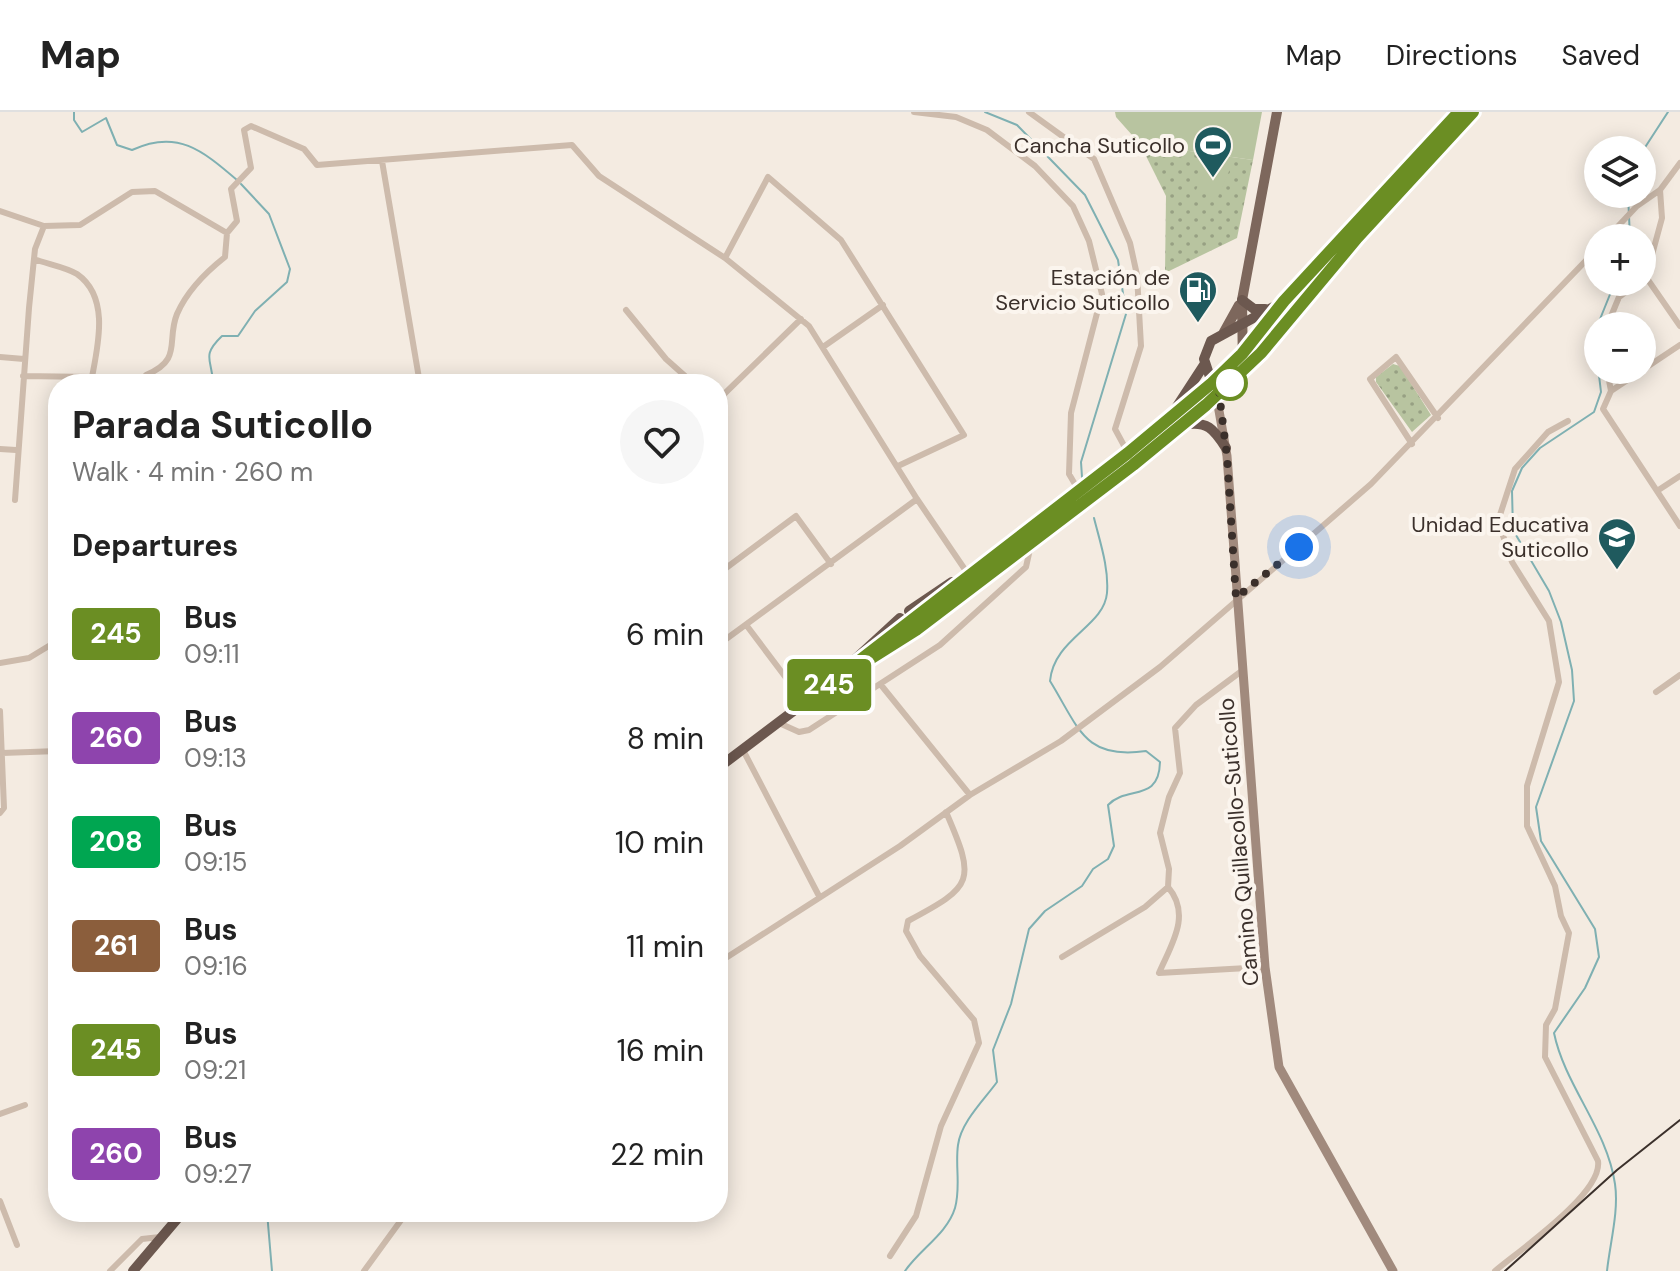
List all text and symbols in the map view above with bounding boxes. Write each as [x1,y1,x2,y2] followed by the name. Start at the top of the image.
[40,30,121,80] text: Map
[1285,37,1342,74] text: Map
[1386,37,1518,74] text: Directions
[1562,37,1640,74] text: Saved
[1192,124,1234,179] sports icon: Cancha Suticollo
[1014,131,1185,160] place label: Cancha Suticollo
[1584,136,1656,384] map controls
[1584,136,1656,208] button: layers
[1584,224,1656,296] button: +
[995,263,1170,317] place label: Estación de Servicio Suticollo
[1177,269,1219,324] fuel station icon: Estación de Servicio Suticollo
[1584,312,1656,384] button: −
[1213,366,1247,400] unlabelled marker
[72,400,373,450] text: Parada Suticollo
[620,400,704,484] button: heart
[72,455,313,489] text: Walk · 4 min · 260 m
[1411,510,1589,564] place label: Unidad Educativa Suticollo
[1596,516,1638,571] school or university icon: Unidad Educativa Suticollo
[72,526,238,565] text: Departures
[1279,527,1319,567] your location
[184,598,238,637] text: Bus
[90,615,142,652] text: 245
[626,615,704,654] text: 6 min
[184,637,240,671] text: 09:11
[783,659,875,711] line badge: 245
[803,666,855,703] text: 245
[1211,697,1266,987] street label: Camino Quillacollo-Suticollo
[184,702,238,741] text: Bus
[89,719,143,756] text: 260
[627,719,704,758] text: 8 min
[184,741,247,775] text: 09:13
[184,806,238,845] text: Bus
[89,823,143,860] text: 208
[615,823,704,862] text: 10 min
[184,845,247,879] text: 09:15
[184,910,238,949] text: Bus
[94,927,138,964] text: 261
[626,927,704,966] text: 11 min
[184,949,248,983] text: 09:16
[184,1014,238,1053] text: Bus
[90,1031,142,1068] text: 245
[617,1031,704,1070] text: 16 min
[184,1053,246,1087] text: 09:21
[184,1118,238,1157] text: Bus
[89,1135,143,1172] text: 260
[610,1135,704,1174] text: 22 min
[184,1157,252,1191] text: 09:27

